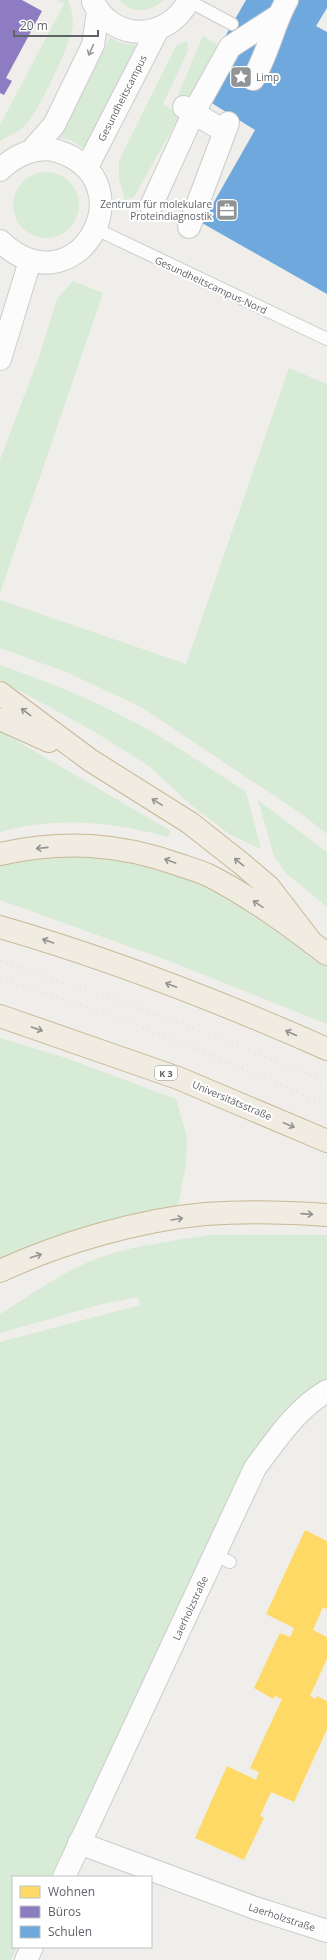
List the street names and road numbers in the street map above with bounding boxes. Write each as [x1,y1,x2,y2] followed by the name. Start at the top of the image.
[94,52,150,144] street label: Gesundheitscampus
[153,253,269,317] street label: Gesundheitscampus-Nord
[155,1066,177,1080] road number: K 3
[190,1077,274,1123] street label: Universitätsstraße
[169,1573,211,1643] street label: Laerholzstraße
[247,1900,318,1935] street label: Laerholzstraße

